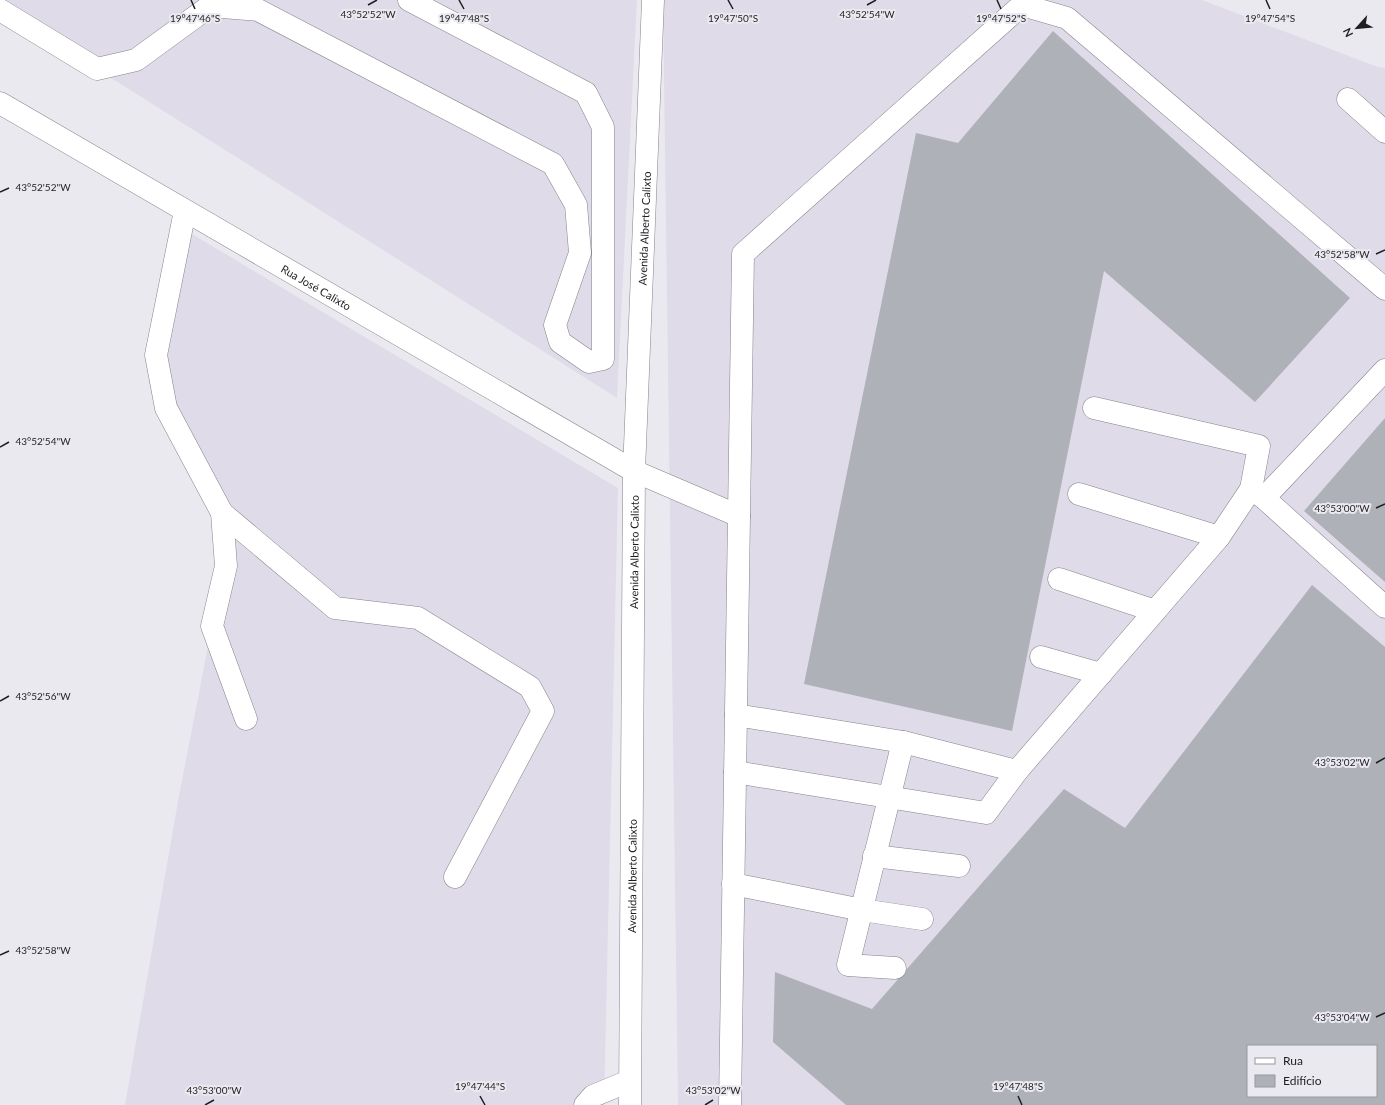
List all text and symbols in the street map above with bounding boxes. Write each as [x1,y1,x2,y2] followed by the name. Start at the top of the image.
[340,8,396,20] text: 43°52'52"W
[839,8,895,20] text: 43°52'54"W
[1337,8,1377,48] north arrow
[170,12,220,24] text: 19°47'46"S
[439,12,489,24] text: 19°47'48"S
[708,12,758,24] text: 19°47'50"S
[976,12,1026,24] text: 19°47'52"S
[1245,12,1295,24] text: 19°47'54"S
[1340,26,1355,39] text: N
[635,171,653,285] street label: Avenida Alberto Calixto
[15,181,71,193] text: 43°52'52"W
[1314,248,1370,260] text: 43°52'58"W
[279,261,354,312] street label: Rua José Calixto
[15,435,71,447] text: 43°52'54"W
[627,495,640,609] street label: Avenida Alberto Calixto
[1314,502,1370,514] text: 43°53'00"W
[15,690,71,702] text: 43°52'56"W
[1314,756,1370,768] text: 43°53'02"W
[625,819,638,933] street label: Avenida Alberto Calixto
[15,944,71,956] text: 43°52'58"W
[1314,1011,1370,1023] text: 43°53'04"W
[1247,1045,1377,1097] legend
[1283,1053,1303,1068] text: Rua
[1283,1073,1322,1088] text: Edifício
[455,1080,505,1092] text: 19°47'44"S
[993,1080,1043,1092] text: 19°47'48"S
[186,1084,242,1096] text: 43°53'00"W
[685,1084,741,1096] text: 43°53'02"W

